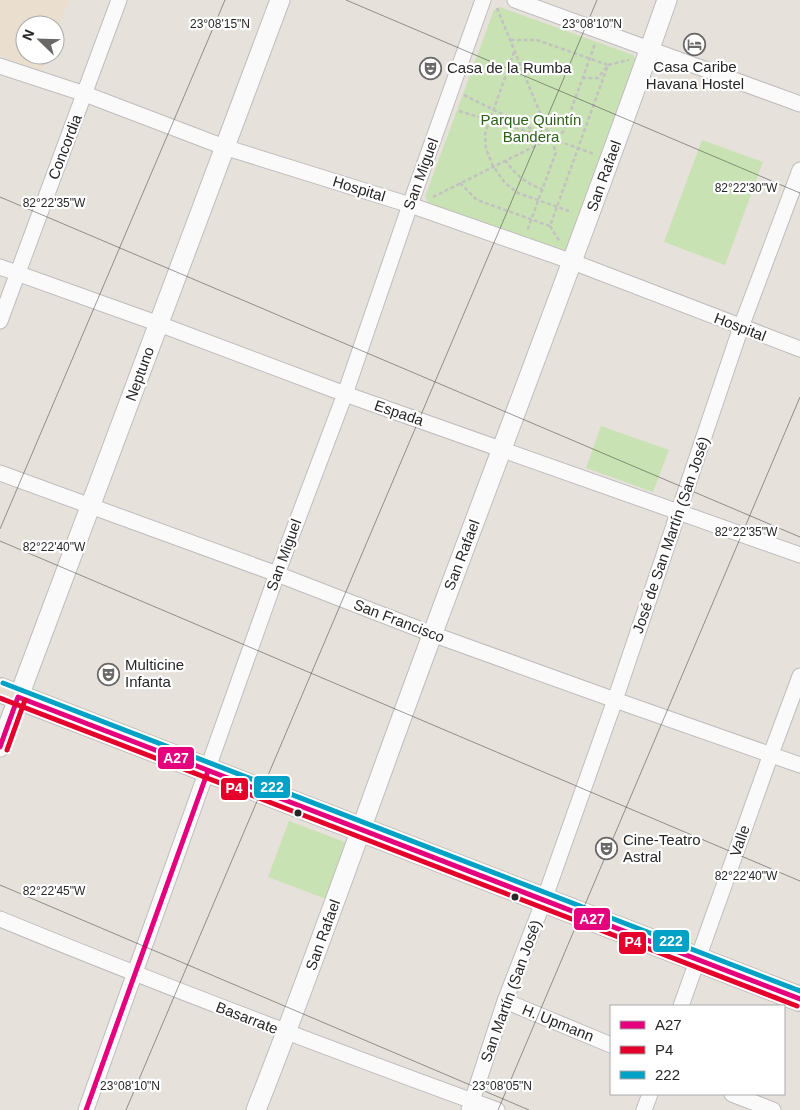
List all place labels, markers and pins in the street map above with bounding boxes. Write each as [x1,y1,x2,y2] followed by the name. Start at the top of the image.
[683,32,707,56] hotel icon: Casa Caribe Havana Hostel
[419,56,443,80] theatre icon: Casa de la Rumba
[646,58,744,92] place label: Casa Caribe Havana Hostel
[447,59,572,76] place label: Casa de la Rumba
[125,656,184,690] place label: Multicine Infanta
[97,662,121,686] theatre icon: Multicine Infanta
[293,808,303,818] unlabelled marker
[623,831,701,865] place label: Cine-Teatro Astral
[595,837,619,861] theatre icon: Cine-Teatro Astral
[510,892,520,902] unlabelled marker

